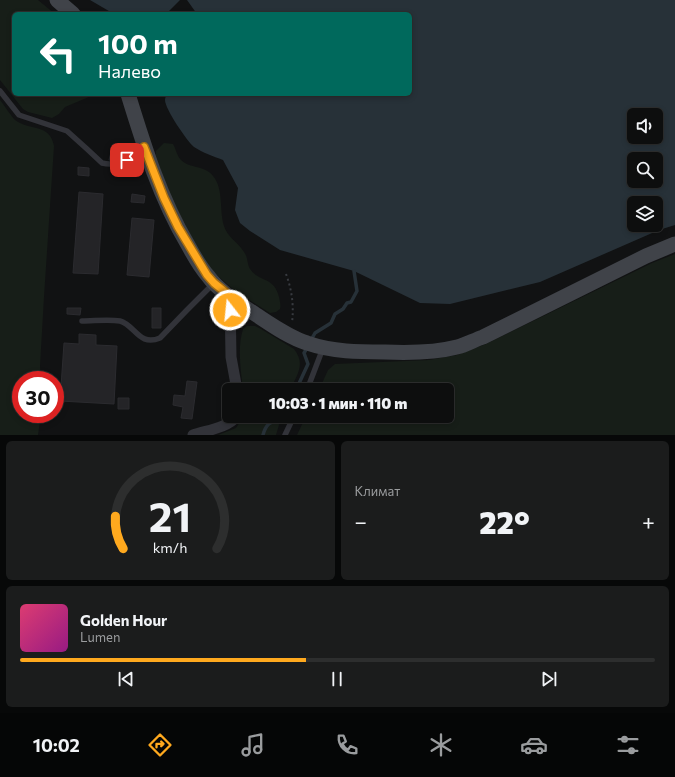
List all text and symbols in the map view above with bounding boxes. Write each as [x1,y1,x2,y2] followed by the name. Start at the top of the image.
[98,26,178,60] text: 100 m
[32,28,84,80] icon: left
[98,60,161,82] text: Налево
[627,108,663,232] map controls
[627,108,663,144] button: sound
[110,143,144,177] pin
[116,149,138,171] icon: arrive
[627,152,663,188] button: search
[627,196,663,232] button: layers
[209,289,251,331] position arrow
[12,371,64,423] speed limit sign: 30
[269,394,407,412] text: 10:03 · 1 мин · 110 m
[355,483,400,499] text: Климат
[149,489,191,540] text: 21
[479,503,530,540] text: 22°
[355,508,367,535] text: −
[642,508,655,535] text: +
[153,537,188,555] text: km/h
[80,611,167,629] text: Golden Hour
[80,629,120,645] text: Lumen
[115,668,137,690] icon: previous
[326,668,348,690] icon: pause
[538,668,560,690] icon: next
[146,731,174,759] icon: directions
[239,731,267,759] icon: music
[333,731,361,759] icon: phone
[427,731,455,759] icon: climate
[520,731,548,759] icon: car
[614,731,642,759] icon: filters
[33,734,80,756] text: 10:02

